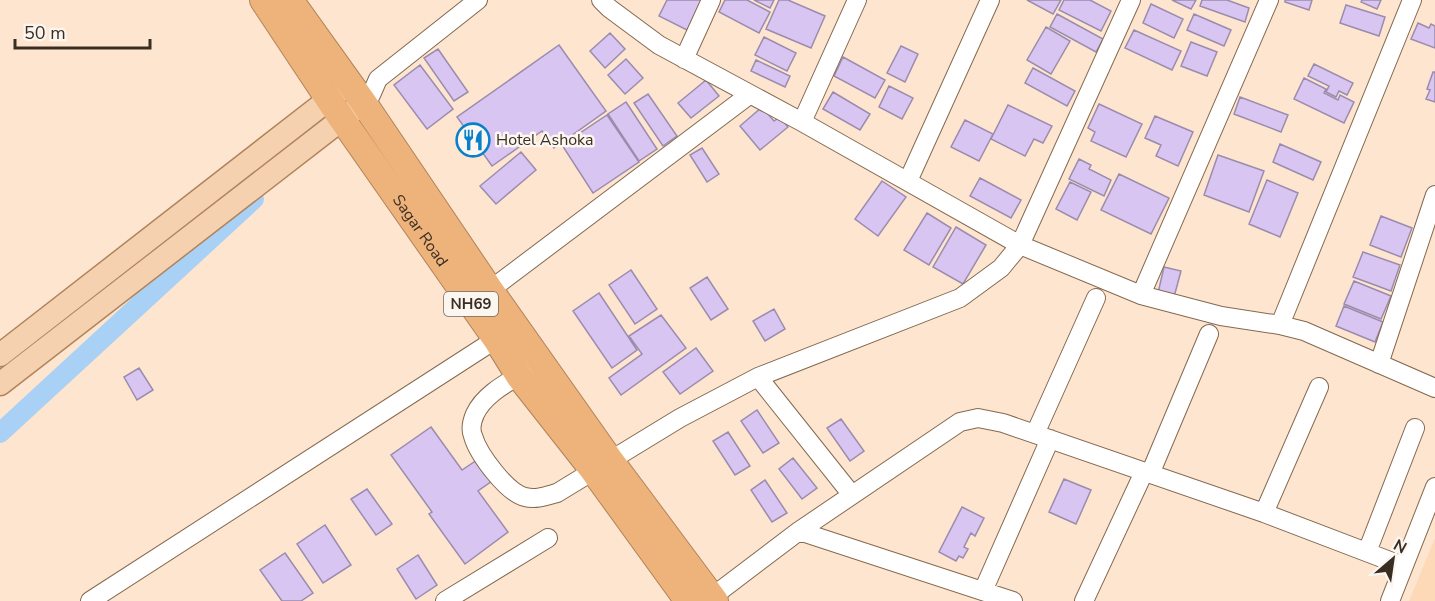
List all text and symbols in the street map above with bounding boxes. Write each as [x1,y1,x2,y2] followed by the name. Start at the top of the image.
[15,12,150,50] scale bar
[24,21,66,45] text: 50 m
[455,122,491,158] restaurant icon: Hotel Ashoka
[496,129,594,151] place label: Hotel Ashoka
[387,190,453,271] street label: Sagar Road
[444,292,498,316] road number: NH69
[1363,529,1423,589] north arrow
[1389,534,1410,559] text: N

